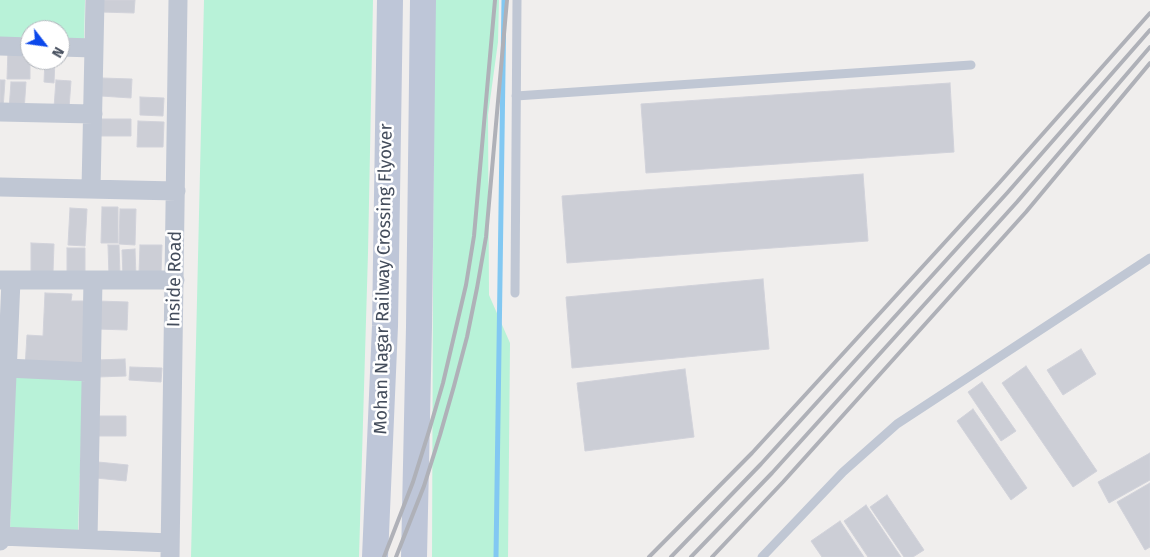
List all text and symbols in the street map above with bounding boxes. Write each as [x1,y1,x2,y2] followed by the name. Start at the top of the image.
[20,20,70,70] north arrow
[48,44,67,61] text: N
[370,123,398,435] street label: Mohan Nagar Railway Crossing Flyover
[163,231,187,327] street label: Inside Road

